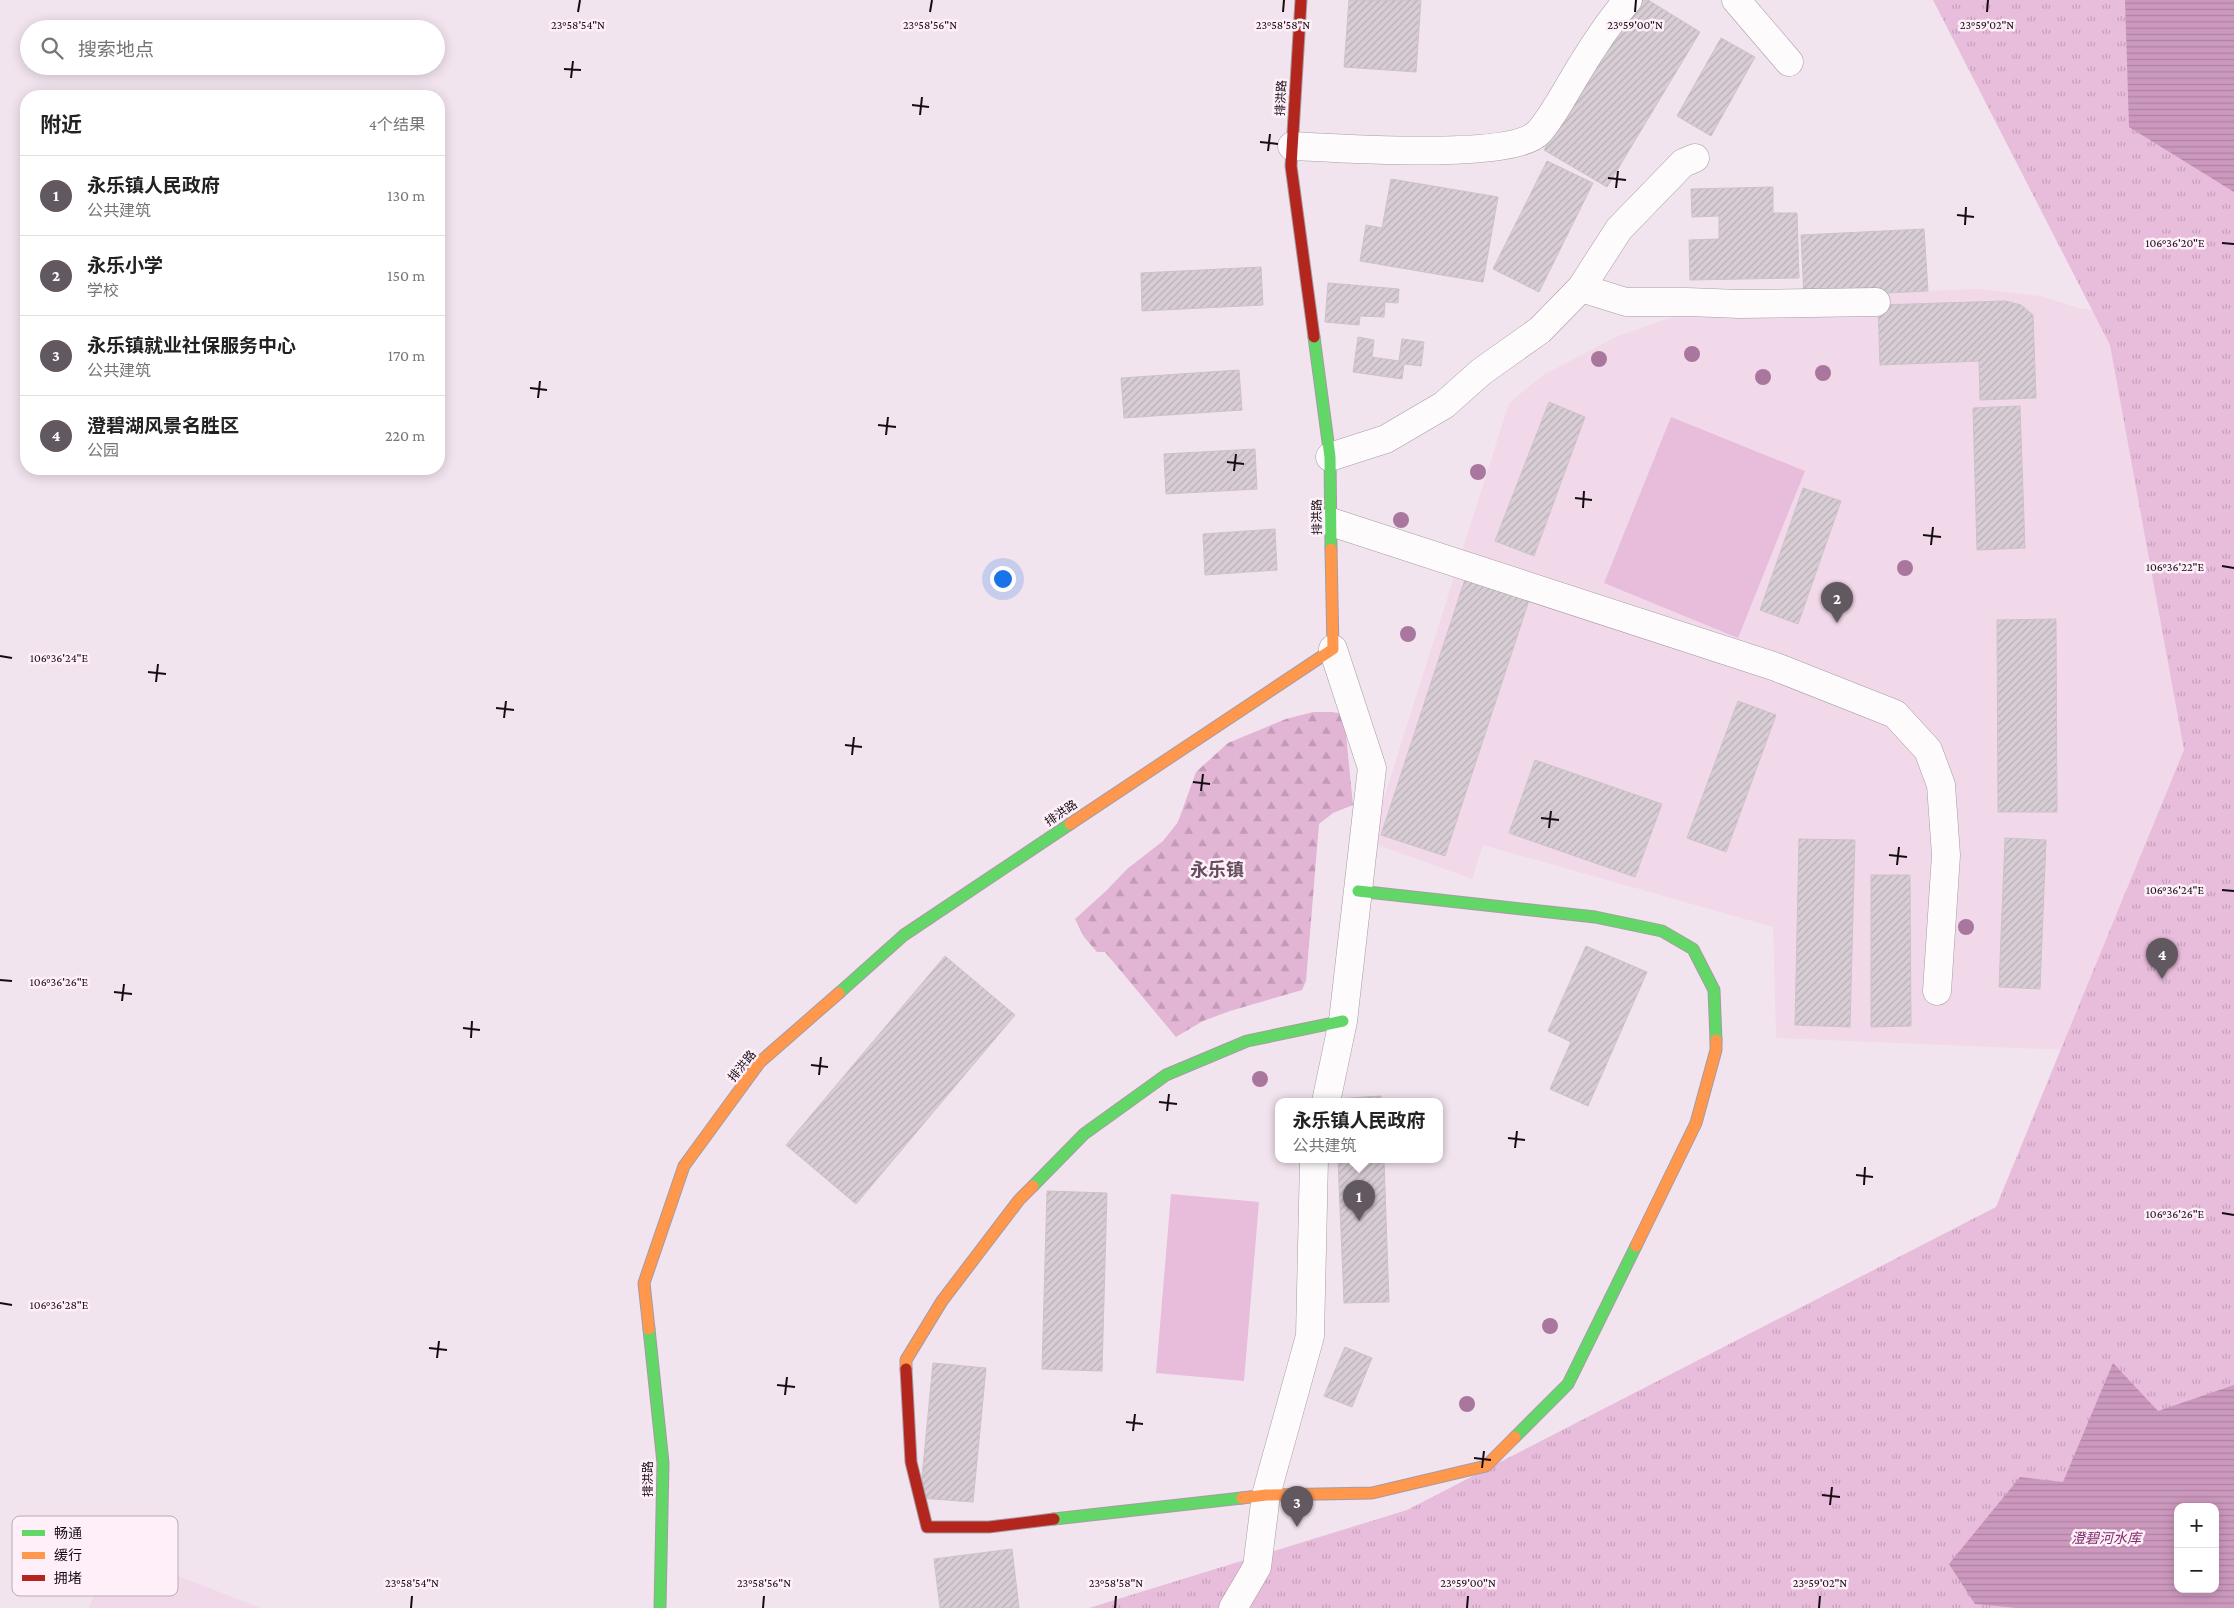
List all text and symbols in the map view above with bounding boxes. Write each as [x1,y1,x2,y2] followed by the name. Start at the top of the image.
[551,18,605,32] text: 23°58'54"N
[903,18,957,32] text: 23°58'56"N
[1256,18,1310,32] text: 23°58'58"N
[1607,18,1663,32] text: 23°59'00"N
[1960,18,2014,32] text: 23°59'02"N
[20,20,445,75] search box
[38,34,66,62] icon: search
[78,39,154,60] text: 搜索地点
[1273,80,1289,116] street label: 排洪路
[40,113,82,137] text: 附近
[369,116,425,133] text: 4个结果
[87,175,220,196] text: 永乐镇人民政府
[53,187,59,204] text: 1
[387,187,425,204] text: 130 m
[87,202,151,219] text: 公共建筑
[2146,236,2205,250] text: 106°36'20"E
[87,255,163,276] text: 永乐小学
[52,267,60,284] text: 2
[387,267,425,284] text: 150 m
[87,282,119,299] text: 学校
[87,335,296,356] text: 永乐镇就业社保服务中心
[52,347,60,364] text: 3
[388,347,425,364] text: 170 m
[87,362,151,379] text: 公共建筑
[87,415,239,436] text: 澄碧湖风景名胜区
[52,427,60,444] text: 4
[385,427,425,444] text: 220 m
[87,442,119,459] text: 公园
[1310,499,1324,535] street label: 排洪路
[2146,560,2204,574] text: 106°36'22"E
[990,566,1016,592] your location
[1821,582,1853,623] pin: 2
[30,651,89,665] text: 106°36'24"E
[1042,797,1080,829] street label: 排洪路
[1190,860,1244,880] district label: 永乐镇
[2146,883,2205,897] text: 106°36'24"E
[2146,938,2178,979] pin: 4
[30,975,89,989] text: 106°36'26"E
[725,1048,759,1084] street label: 排洪路
[1275,1098,1443,1163] popup
[1292,1110,1426,1131] text: 永乐镇人民政府
[1292,1137,1357,1154] text: 公共建筑
[1343,1180,1375,1221] pin: 1
[2146,1207,2205,1221] text: 106°36'26"E
[30,1298,89,1312] text: 106°36'28"E
[641,1461,655,1497] street label: 排洪路
[1281,1486,1313,1527] pin: 3
[2174,1503,2219,1593] map controls
[2174,1503,2219,1548] button: +
[12,1516,178,1596] legend
[54,1525,82,1541] text: 畅通
[2071,1530,2143,1546] water label: 澄碧河水库
[54,1547,82,1563] text: 缓行
[2174,1548,2219,1593] button: −
[54,1570,82,1586] text: 拥堵
[385,1576,439,1590] text: 23°58'54"N
[737,1576,791,1590] text: 23°58'56"N
[1089,1576,1143,1590] text: 23°58'58"N
[1440,1576,1496,1590] text: 23°59'00"N
[1793,1576,1847,1590] text: 23°59'02"N

